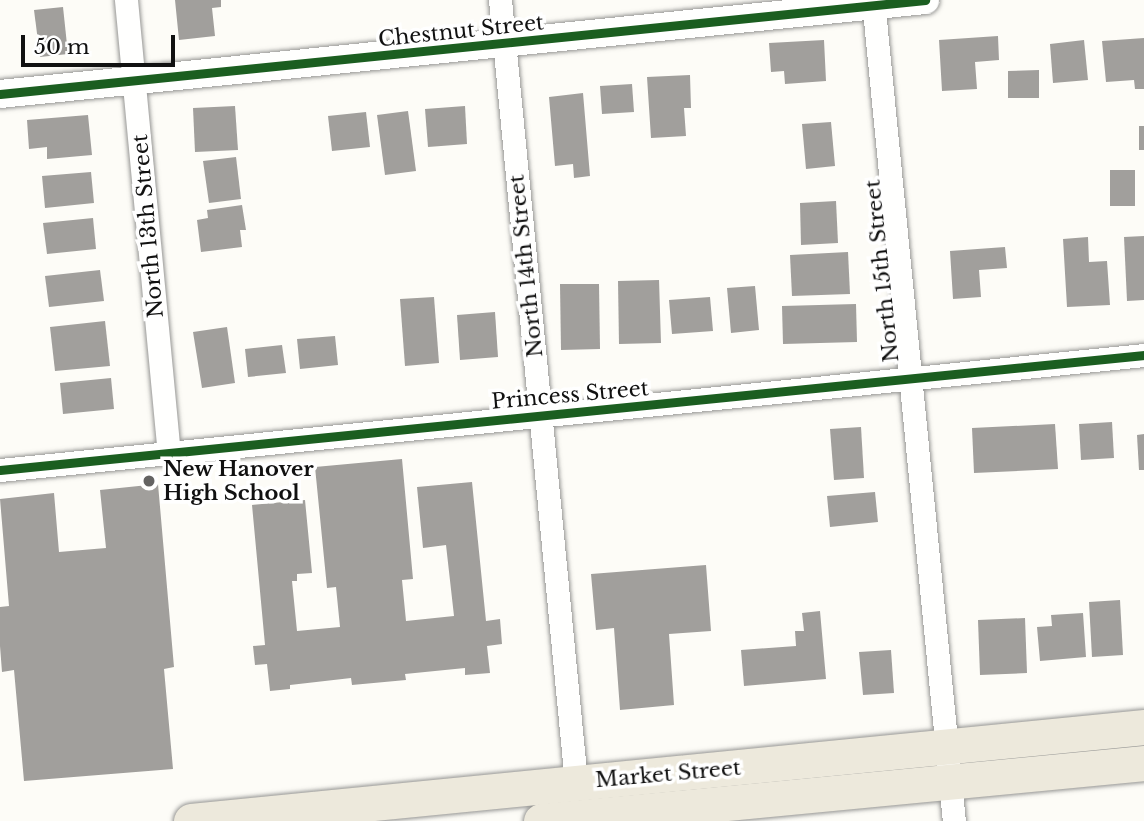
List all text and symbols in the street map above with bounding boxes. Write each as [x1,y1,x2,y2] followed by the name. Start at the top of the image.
[377,10,545,52] street label: Chestnut Street
[24,21,178,65] scale bar
[34,34,89,60] text: 50 m
[127,133,169,319] street label: North 13th Street
[504,173,548,359] street label: North 14th Street
[860,179,904,363] street label: North 15th Street
[490,376,650,414] street label: Princess Street
[163,456,314,506] place label: New Hanover High School
[141,473,157,489] marker: New Hanover High School
[594,755,742,793] street label: Market Street

